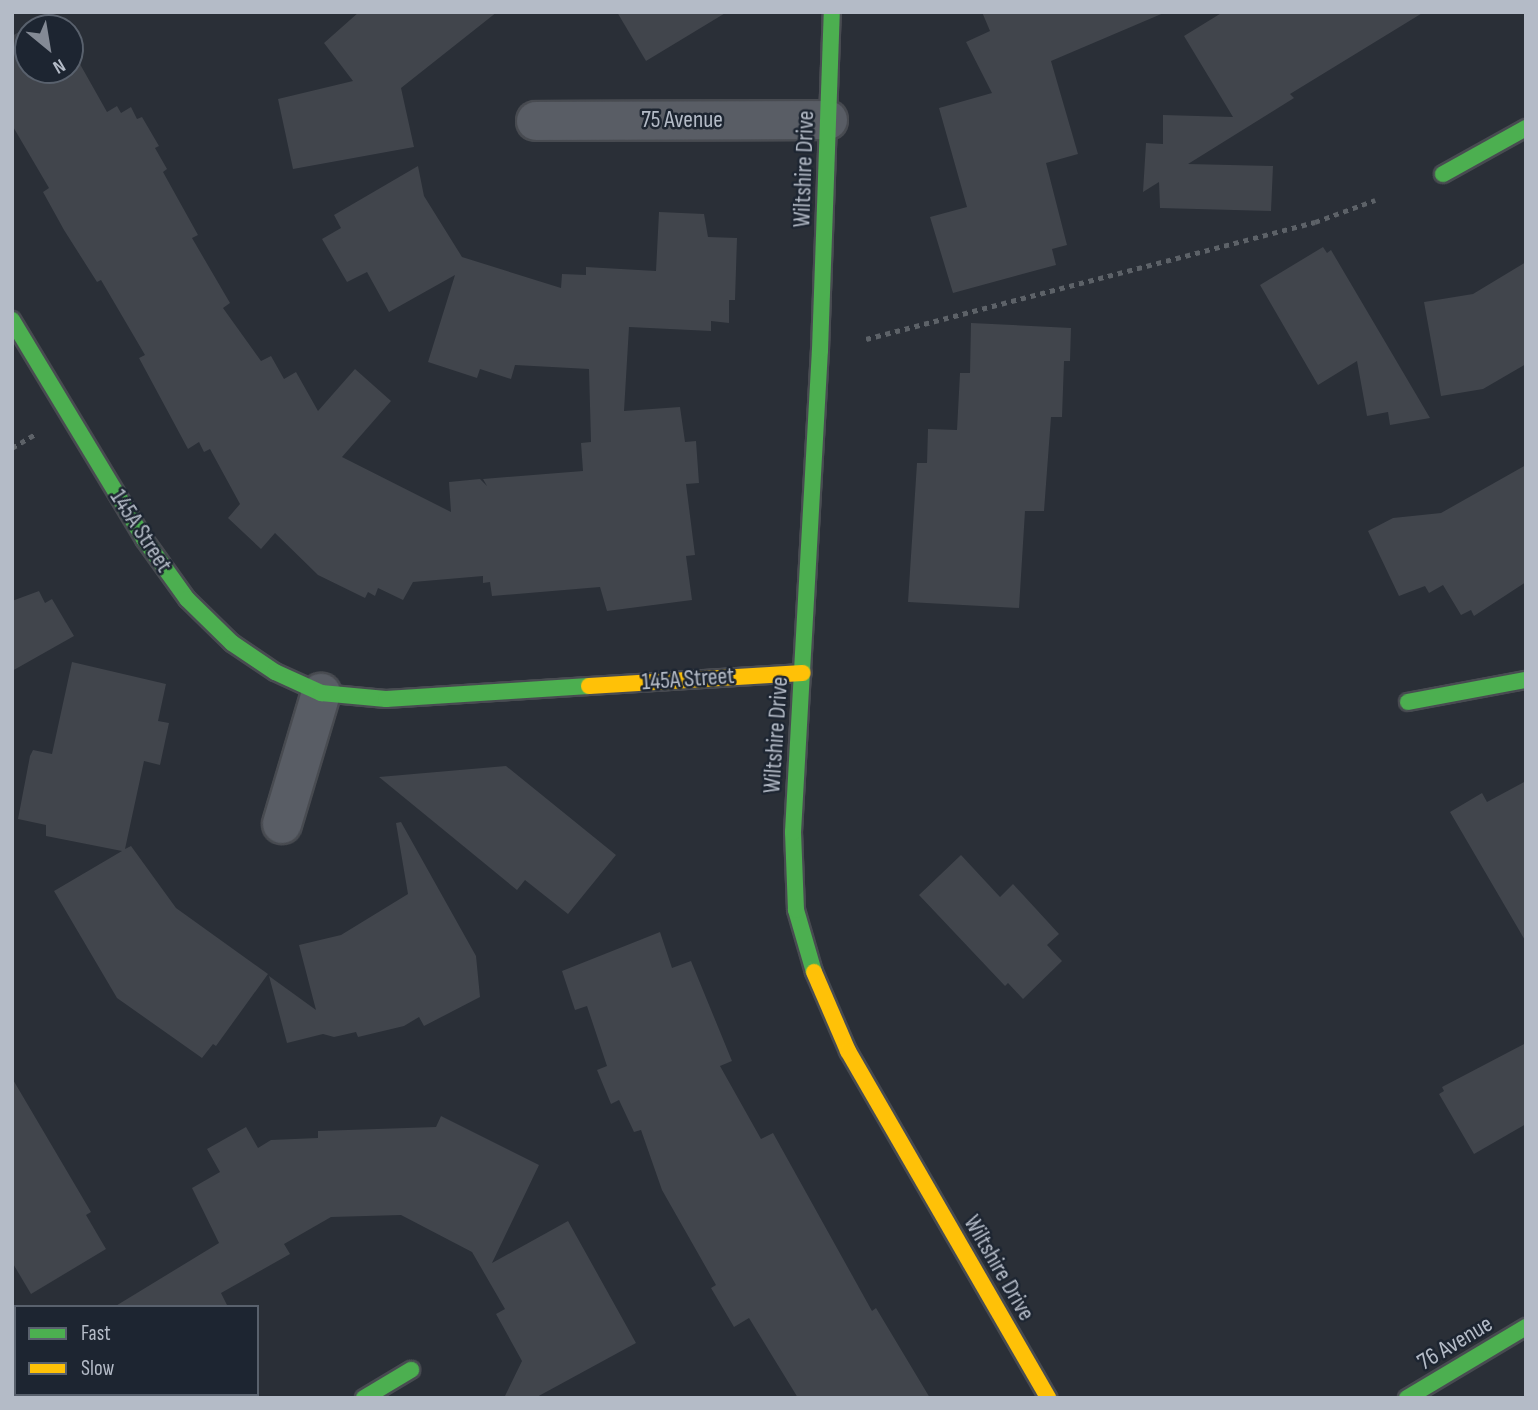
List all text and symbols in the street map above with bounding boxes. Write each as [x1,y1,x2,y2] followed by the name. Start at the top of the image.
[14,14,84,84] north arrow
[49,53,69,78] text: N
[641,106,723,134] street label: 75 Avenue
[788,110,820,228] street label: Wiltshire Drive
[104,484,178,578] street label: 145A Street
[641,661,735,697] street label: 145A Street
[758,676,794,794] street label: Wiltshire Drive
[957,1210,1041,1326] street label: Wiltshire Drive
[14,1305,259,1396] legend
[1412,1309,1498,1377] street label: 76 Avenue
[81,1321,111,1346] text: Fast
[81,1356,114,1381] text: Slow

